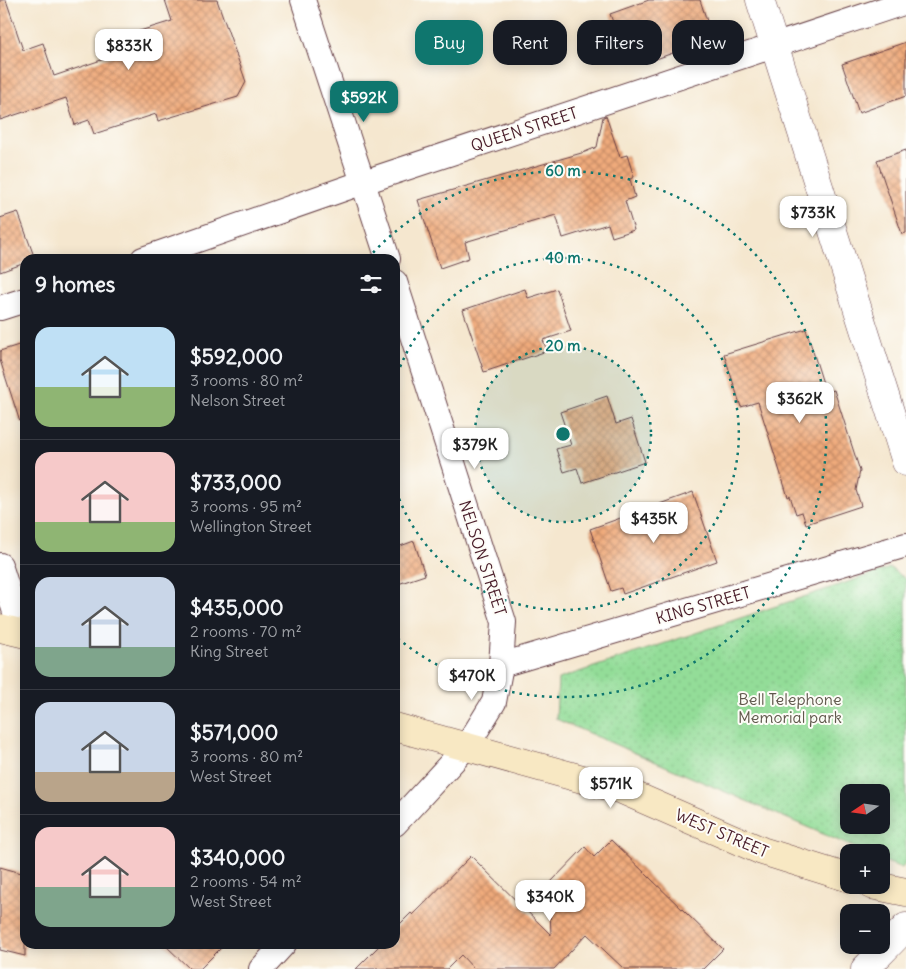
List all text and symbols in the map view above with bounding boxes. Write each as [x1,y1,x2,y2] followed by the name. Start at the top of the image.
[415,20,483,65] chip: Buy
[493,20,567,65] chip: Rent
[577,20,662,65] chip: Filters
[672,20,744,65] chip: New
[94,28,164,71] pin: $833K
[106,35,152,55] text: $833K
[329,80,399,123] pin: $592K
[341,87,387,107] text: $592K
[468,102,580,156] street label: QUEEN STREET
[545,161,581,180] text: 60 m
[778,196,848,238] pin: $733K
[791,202,835,222] text: $733K
[545,248,581,267] text: 40 m
[357,270,385,298] icon: filters
[35,271,115,298] text: 9 homes
[546,336,580,355] text: 20 m
[190,343,283,370] text: $592,000
[75,347,135,407] icon: home
[190,370,303,390] text: 3 rooms · 80 m²
[765,382,835,424] pin: $362K
[777,388,823,408] text: $362K
[190,390,285,410] text: Nelson Street
[554,425,572,443] centre of rings
[440,428,510,470] pin: $379K
[453,434,497,454] text: $379K
[190,469,282,496] text: $733,000
[75,472,135,532] icon: home
[190,496,302,516] text: 3 rooms · 95 m²
[455,498,511,618] street label: NELSON STREET
[619,502,689,544] pin: $435K
[631,508,677,528] text: $435K
[190,516,312,536] text: Wellington Street
[653,582,753,628] street label: KING STREET
[190,594,284,621] text: $435,000
[75,597,135,657] icon: home
[190,621,302,641] text: 2 rooms · 70 m²
[190,641,268,661] text: King Street
[437,658,507,701] pin: $470K
[449,665,495,685] text: $470K
[738,689,842,727] park label: Bell Telephone Memorial park
[190,719,278,746] text: $571,000
[75,722,135,782] icon: home
[190,746,303,766] text: 3 rooms · 80 m²
[190,766,272,786] text: West Street
[576,766,646,809] pin: $571K
[590,773,632,793] text: $571K
[840,784,890,834] north arrow
[840,784,890,954] map controls
[672,804,772,862] street label: WEST STREET
[190,844,285,871] text: $340,000
[840,844,890,894] button: +
[75,847,135,907] icon: home
[190,871,302,891] text: 2 rooms · 54 m²
[515,880,585,922] pin: $340K
[526,886,574,906] text: $340K
[190,891,272,911] text: West Street
[840,904,890,954] button: −

